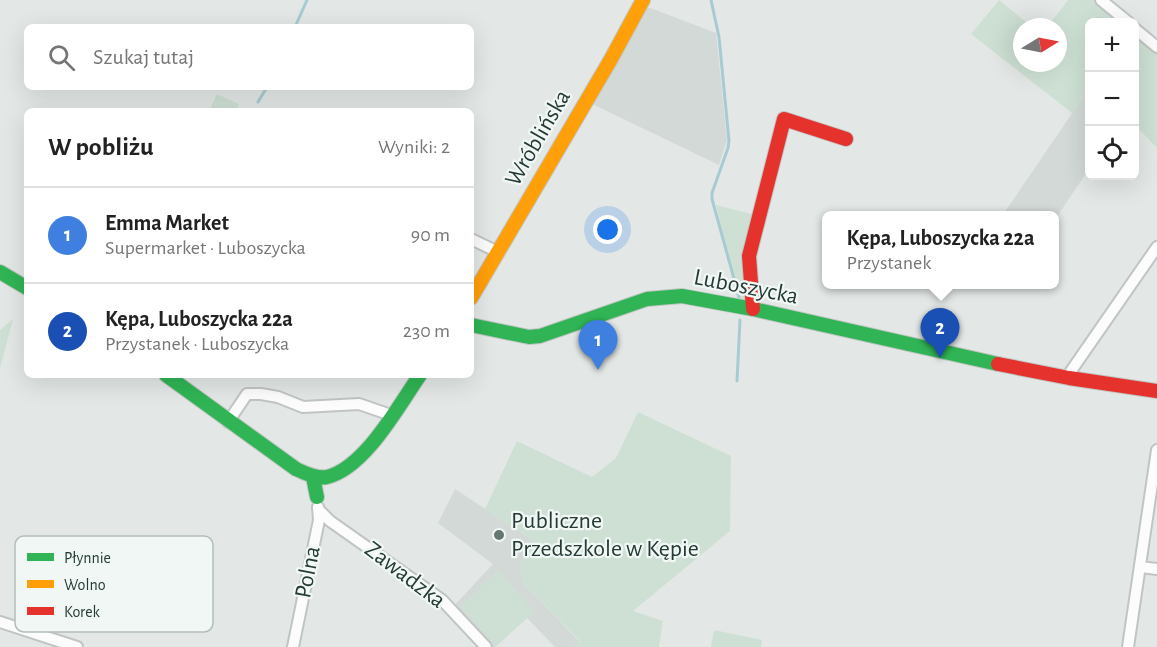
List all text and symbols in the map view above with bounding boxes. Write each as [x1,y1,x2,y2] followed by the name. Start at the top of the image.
[1013,18,1067,72] north arrow
[1085,18,1139,180] map controls
[1085,18,1139,72] button: +
[24,24,474,90] search box
[45,41,78,74] icon: search
[93,46,194,68] text: Szukaj tutaj
[1085,72,1139,126] button: −
[501,86,575,190] street label: Wróblińska
[1085,126,1139,180] button: locate
[48,134,154,160] text: W pobliżu
[378,137,450,157] text: Wyniki: 2
[822,211,1059,289] popup
[105,212,229,234] text: Emma Market
[593,215,622,244] your location
[64,225,71,245] text: 1
[411,225,450,245] text: 90 m
[847,227,1034,249] text: Kępa, Luboszycka 22a
[105,238,306,258] text: Supermarket · Luboszycka
[847,253,931,273] text: Przystanek
[692,265,800,309] street label: Luboszycka
[105,308,293,330] text: Kępa, Luboszycka 22a
[920,308,960,358] pin: 2
[578,320,618,370] pin: 1
[63,321,72,341] text: 2
[403,321,450,341] text: 230 m
[105,334,289,354] text: Przystanek · Luboszycka
[511,509,699,561] place label: Publiczne Przedszkole w Kępie
[492,528,506,542] marker: Publiczne Przedszkole w Kępie
[15,536,213,632] legend
[360,537,450,613] street label: Zawadzka
[291,544,325,600] street label: Polna
[64,550,111,567] text: Płynnie
[64,577,106,593] text: Wolno
[64,604,101,620] text: Korek

